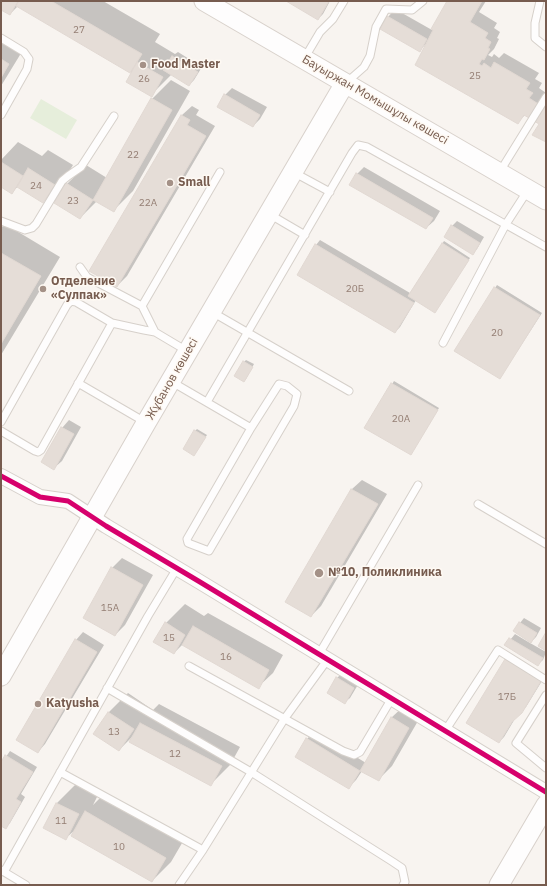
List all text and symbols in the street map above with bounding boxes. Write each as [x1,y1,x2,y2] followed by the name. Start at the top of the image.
[73,24,85,36] house number: 27
[299,52,451,148] street label: Бауыржан Момышұлы көшесі
[151,58,220,72] place label: Food Master
[138,60,148,70] marker: Food Master
[469,70,481,82] house number: 25
[138,73,150,85] house number: 26
[127,149,139,161] house number: 22
[178,176,210,190] place label: Small
[165,178,175,188] marker: Small
[30,180,42,192] house number: 24
[67,195,79,207] house number: 23
[139,197,157,209] house number: 22А
[51,275,115,303] place label: Отделение «Сулпак»
[346,283,364,295] house number: 20Б
[38,284,48,294] marker: Отделение «Сулпак»
[491,327,503,339] house number: 20
[143,336,201,422] street label: Жұбанов көшесі
[392,413,410,425] house number: 20А
[328,566,442,580] place label: №10, Поликлиника
[313,567,325,579] marker: №10, Поликлиника
[101,602,119,614] house number: 15А
[163,632,175,644] house number: 15
[220,651,232,663] house number: 16
[498,691,516,703] house number: 17Б
[46,697,99,711] place label: Katyusha
[33,699,43,709] marker: Katyusha
[108,726,120,738] house number: 13
[169,748,181,760] house number: 12
[55,815,67,827] house number: 11
[113,841,125,853] house number: 10

